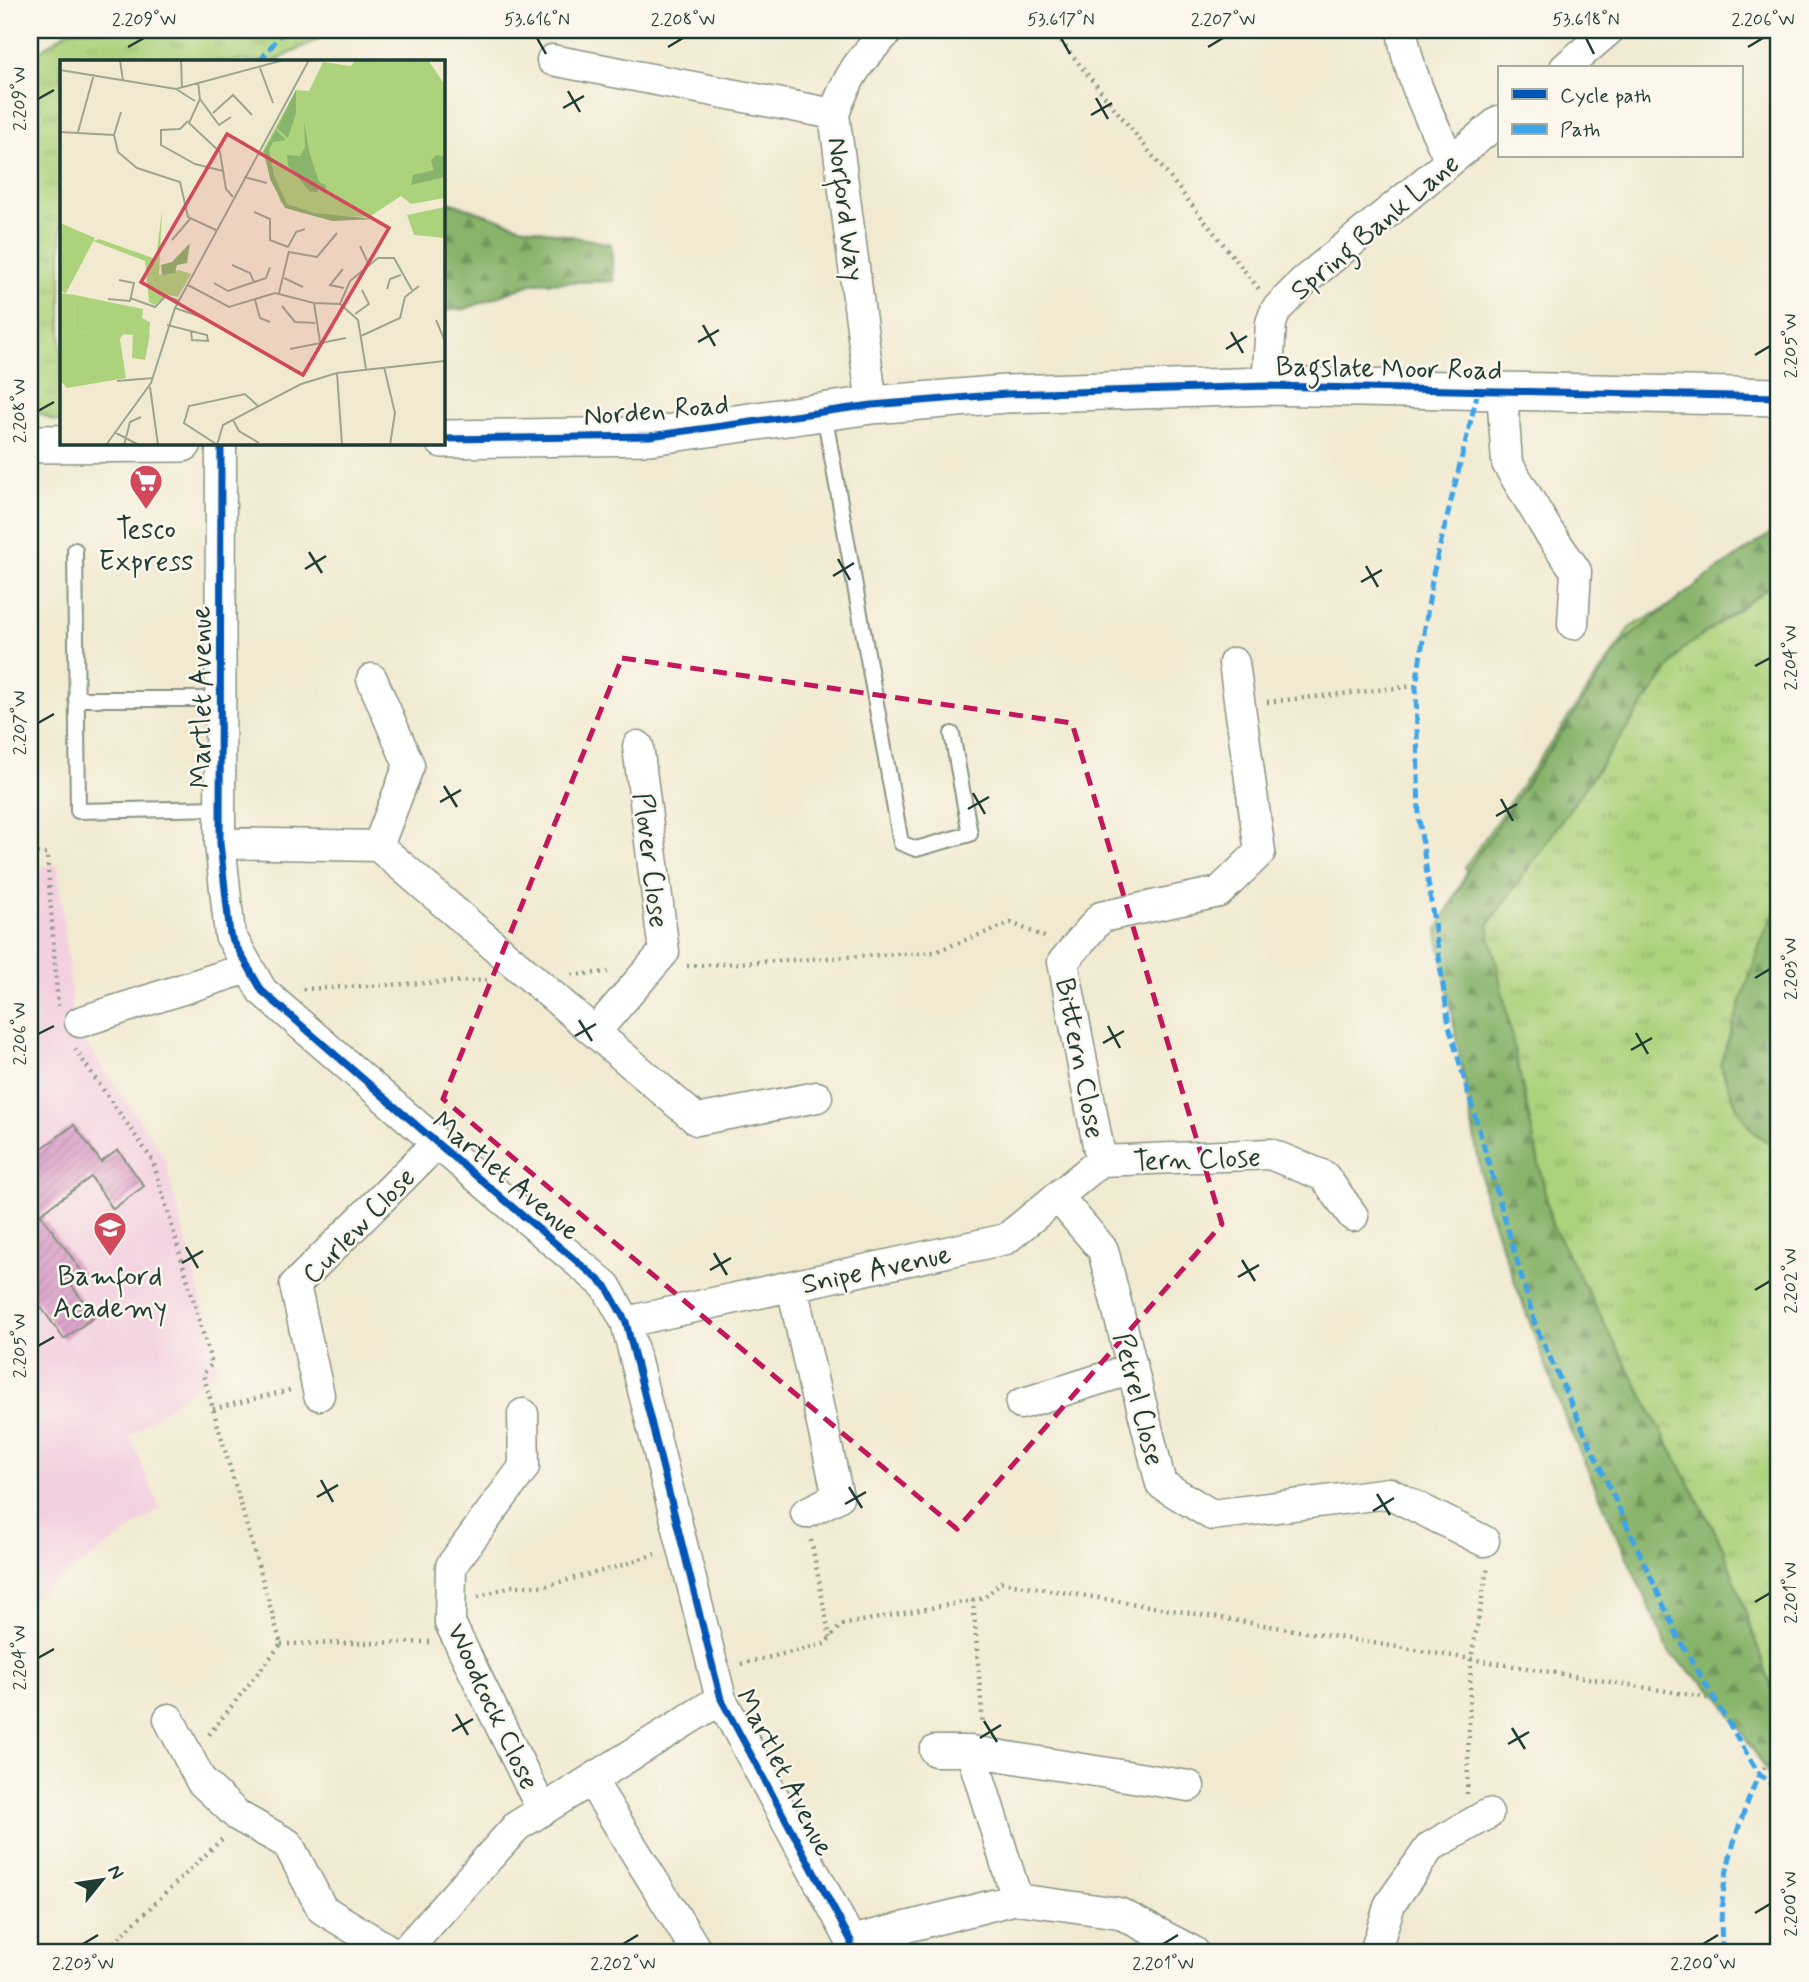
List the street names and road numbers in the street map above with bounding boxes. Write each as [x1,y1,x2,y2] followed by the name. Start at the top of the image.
[815,135,872,284] street label: Norford Way
[1283,146,1470,312] street label: Spring Bank Lane
[1275,349,1503,393] street label: Bagslate Moor Road
[582,387,730,436] street label: Norden Road
[184,606,221,788] street label: Martlet Avenue
[623,790,676,930] street label: Plover Close
[1045,975,1112,1142] street label: Bittern Close
[423,1104,587,1250] street label: Martlet Avenue
[1133,1140,1261,1181] street label: Tern Close
[295,1160,425,1293] street label: Curlew Close
[798,1237,955,1304] street label: Snipe Avenue
[1103,1329,1172,1470] street label: Petrel Close
[437,1618,547,1796] street label: Woodcock Close
[726,1683,842,1863] street label: Martlet Avenue

